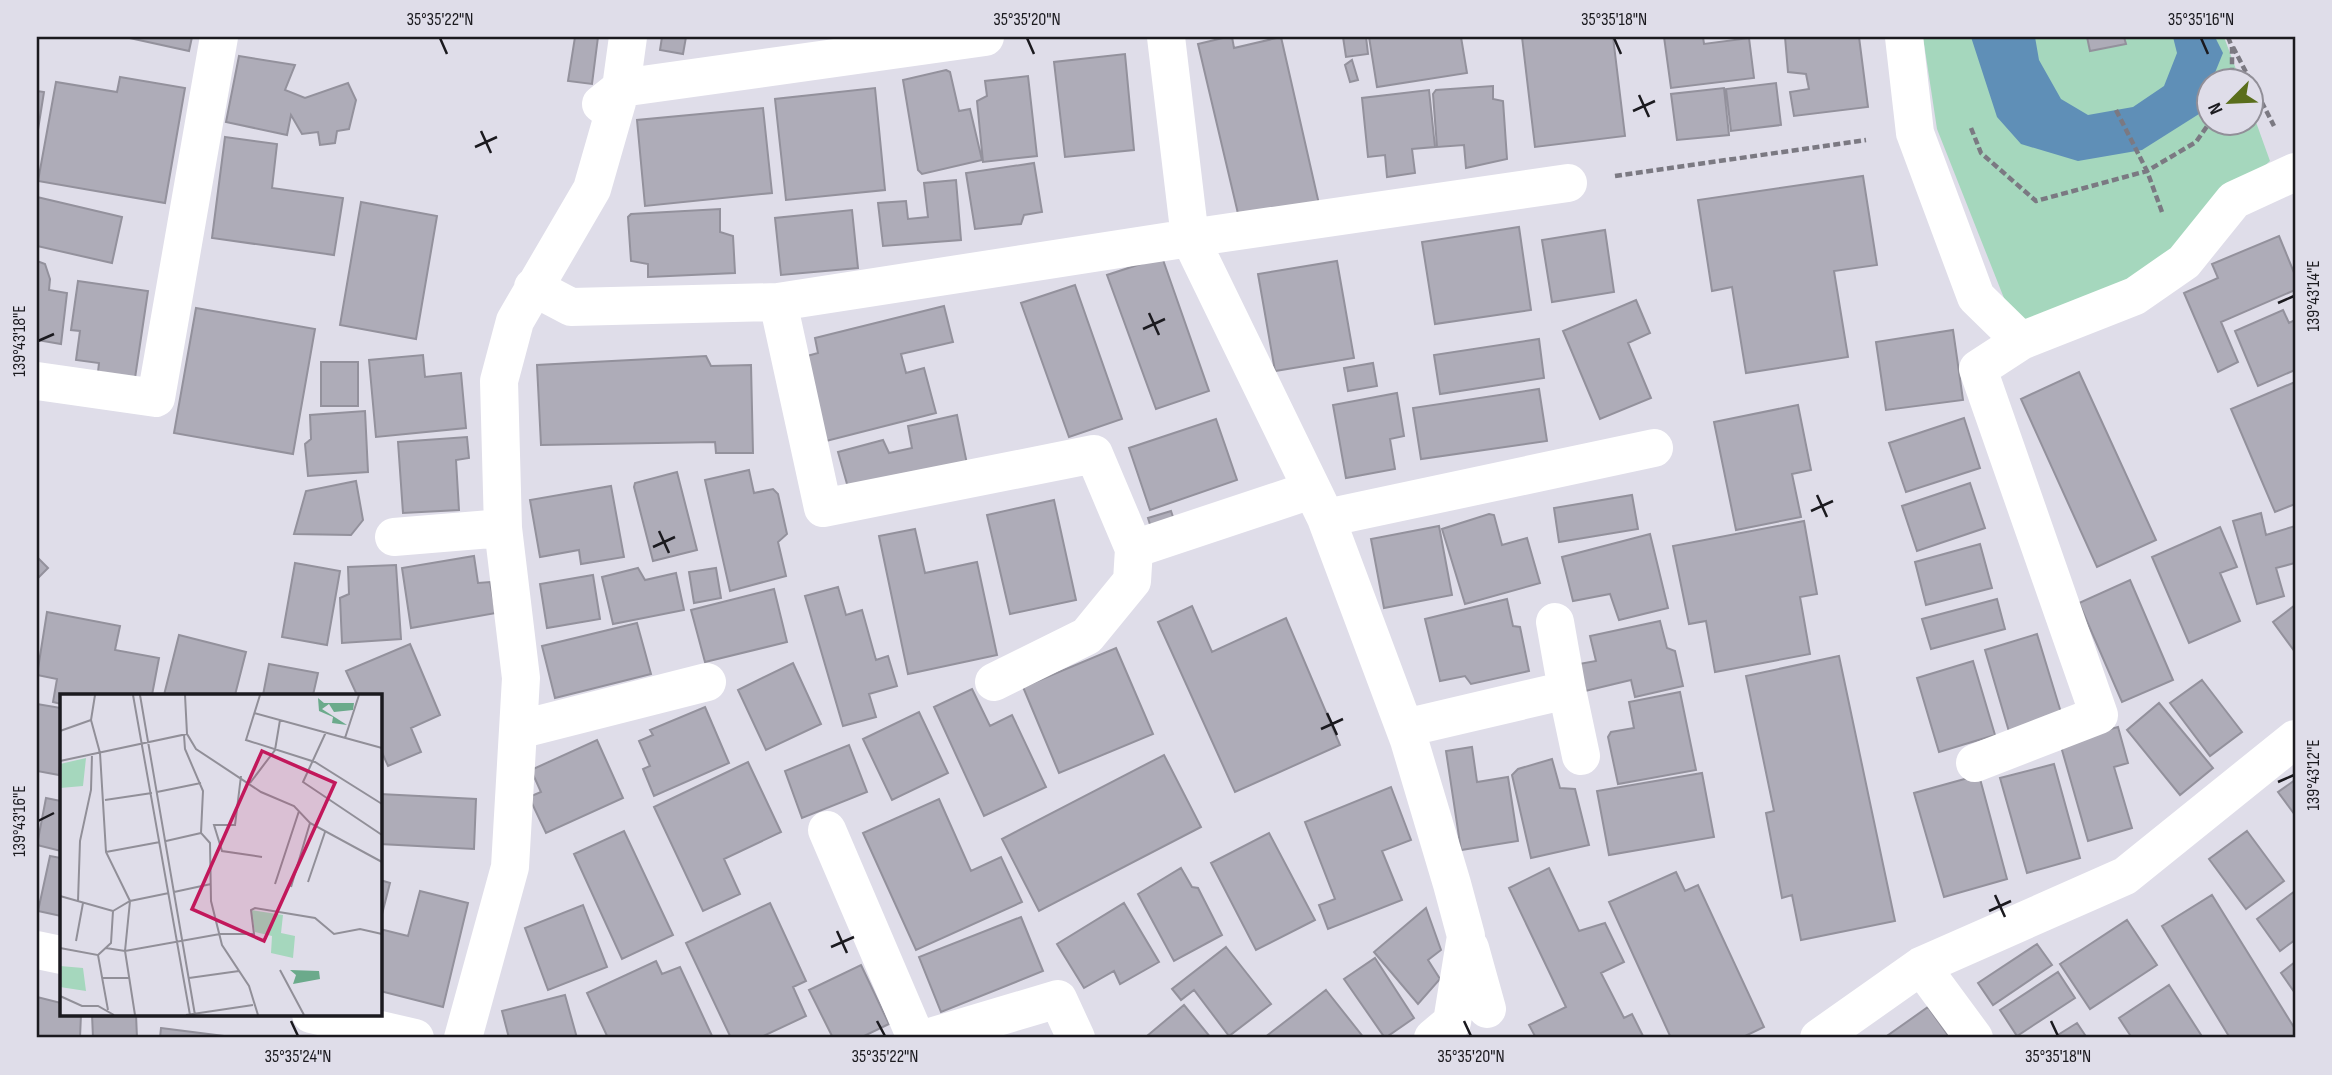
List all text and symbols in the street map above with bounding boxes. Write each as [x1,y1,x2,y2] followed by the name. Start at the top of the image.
[407,9,474,30] text: 35°35'22"N
[993,9,1061,30] text: 35°35'20"N
[1581,9,1647,30] text: 35°35'18"N
[2168,9,2234,30] text: 35°35'16"N
[2196,66,2266,136] north arrow
[2203,99,2228,118] text: N
[2303,260,2324,332] text: 139°43'14"E
[9,305,30,377] text: 139°43'18"E
[60,694,382,1016] inset map
[2303,739,2324,811] text: 139°43'12"E
[9,785,30,857] text: 139°43'16"E
[265,1046,331,1067] text: 35°35'24"N
[852,1046,919,1067] text: 35°35'22"N
[1437,1046,1505,1067] text: 35°35'20"N
[2025,1046,2091,1067] text: 35°35'18"N

